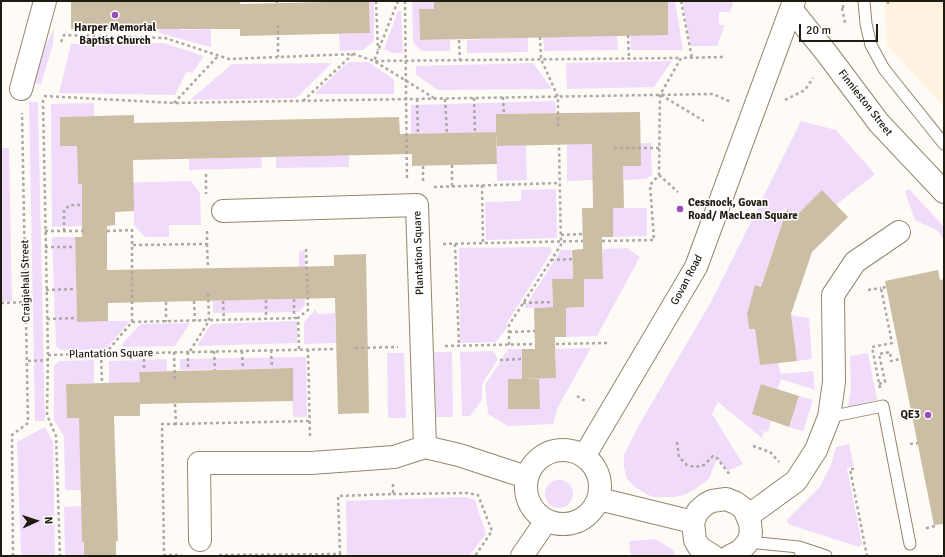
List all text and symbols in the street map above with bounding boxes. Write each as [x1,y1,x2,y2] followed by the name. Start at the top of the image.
[110,10,120,20] marker: Harper Memorial Baptist Church
[801,16,880,42] scale bar
[74,21,156,47] place label: Harper Memorial Baptist Church
[806,23,831,38] text: 20 m
[835,67,895,139] street label: Finnieston Street
[688,196,798,222] place label: Cessnock, Govan Road/ MacLean Square
[675,204,685,214] marker: Cessnock, Govan Road/ MacLean Square
[411,211,427,295] street label: Plantation Square
[19,240,33,322] street label: Craigiehall Street
[668,253,706,307] street label: Govan Road
[69,347,153,361] street label: Plantation Square
[900,408,920,422] place label: QE3
[923,410,933,420] marker: QE3
[16,501,56,541] north arrow
[42,516,55,525] text: N

